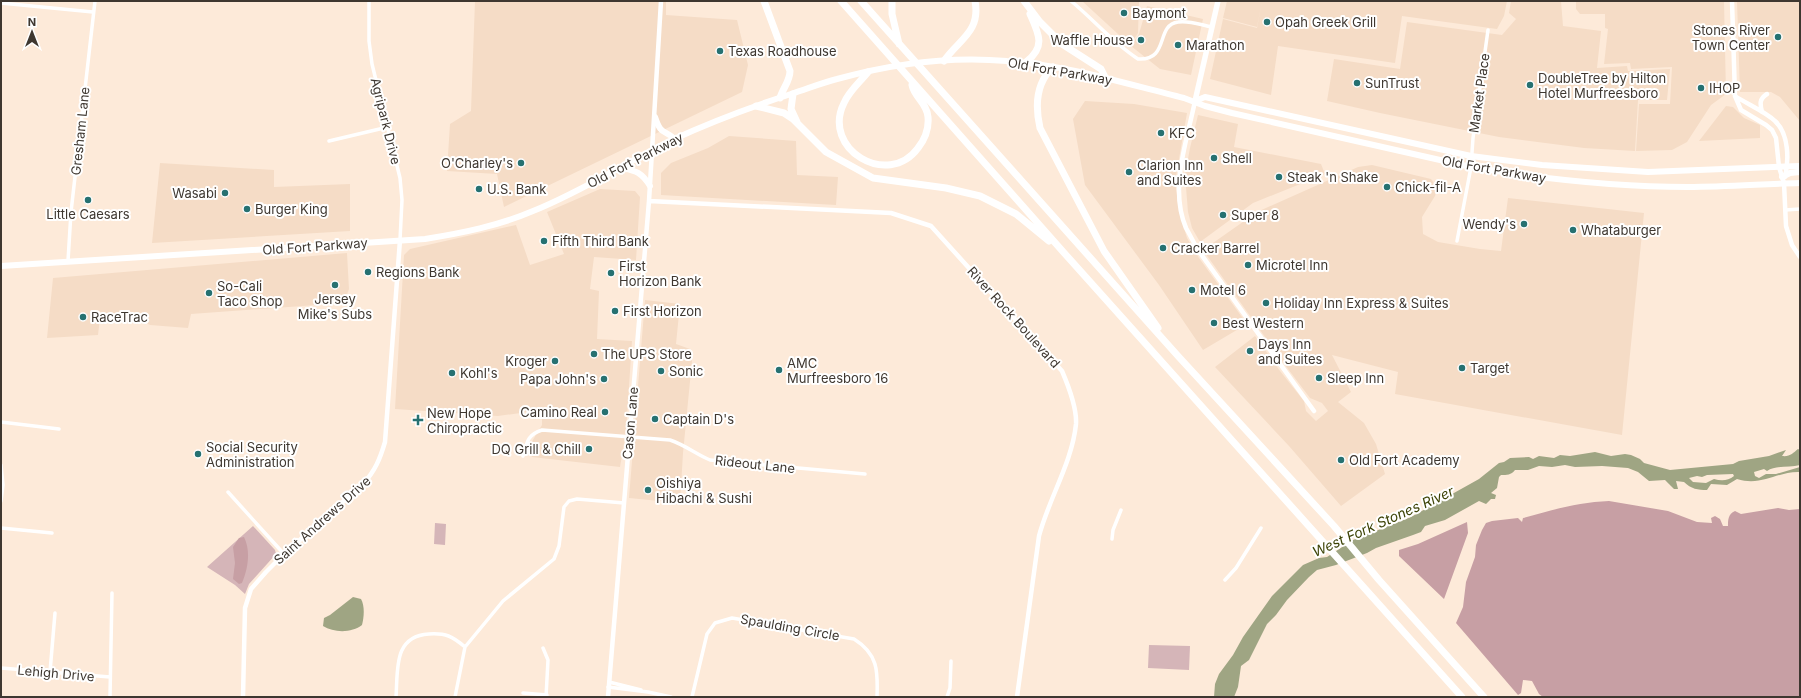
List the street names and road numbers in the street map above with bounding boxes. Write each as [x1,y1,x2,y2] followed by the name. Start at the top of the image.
[1465,52,1493,134] street label: Market Place
[1007,54,1113,88] street label: Old Fort Parkway
[368,76,404,166] street label: Agripark Drive
[67,86,93,176] street label: Gresham Lane
[584,129,686,191] street label: Old Fort Parkway
[1441,152,1547,186] street label: Old Fort Parkway
[262,234,368,258] street label: Old Fort Parkway
[964,263,1064,371] street label: River Rock Boulevard
[619,386,641,460] street label: Cason Lane
[714,452,796,476] street label: Rideout Lane
[270,472,374,568] street label: Saint Andrews Drive
[739,610,841,644] street label: Spaulding Circle
[17,662,95,684] street label: Lehigh Drive

